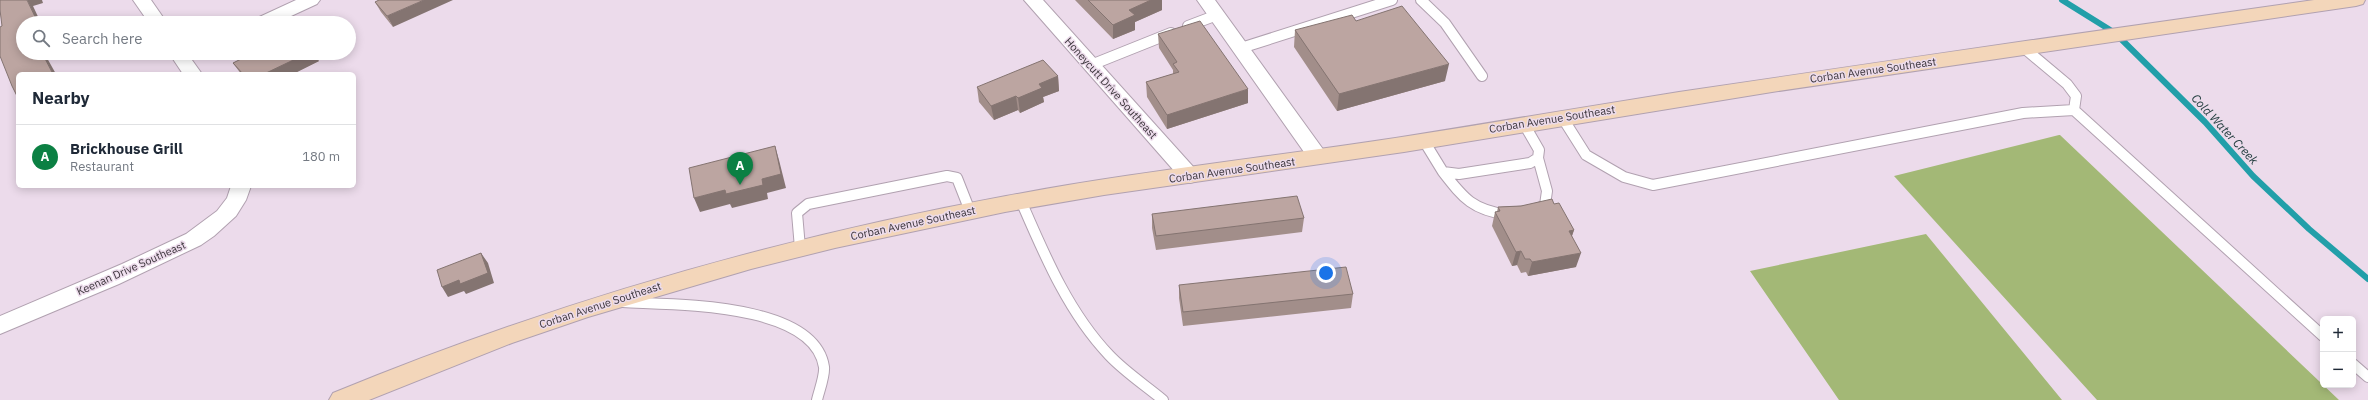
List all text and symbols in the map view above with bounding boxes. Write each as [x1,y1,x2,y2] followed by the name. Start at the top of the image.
[16,16,356,60] search box
[30,27,52,49] icon: search
[62,29,142,48] text: Search here
[1062,34,1160,142] street label: Honeycutt Drive Southeast
[1809,54,1937,86] street label: Corban Avenue Southeast
[32,87,90,109] text: Nearby
[2188,91,2262,168] water label: Cold Water Creek
[1488,102,1616,136] street label: Corban Avenue Southeast
[70,139,183,158] text: Brickhouse Grill
[41,148,49,165] text: A
[302,148,340,165] text: 180 m
[727,152,753,185] pin: A
[1168,154,1296,186] street label: Corban Avenue Southeast
[70,158,134,175] text: Restaurant
[849,203,977,243] street label: Corban Avenue Southeast
[74,238,188,298] street label: Keenan Drive Southeast
[1316,263,1336,283] your location
[537,279,663,331] street label: Corban Avenue Southeast
[2320,316,2356,388] map controls
[2320,316,2356,352] button: +
[2320,352,2356,388] button: −

